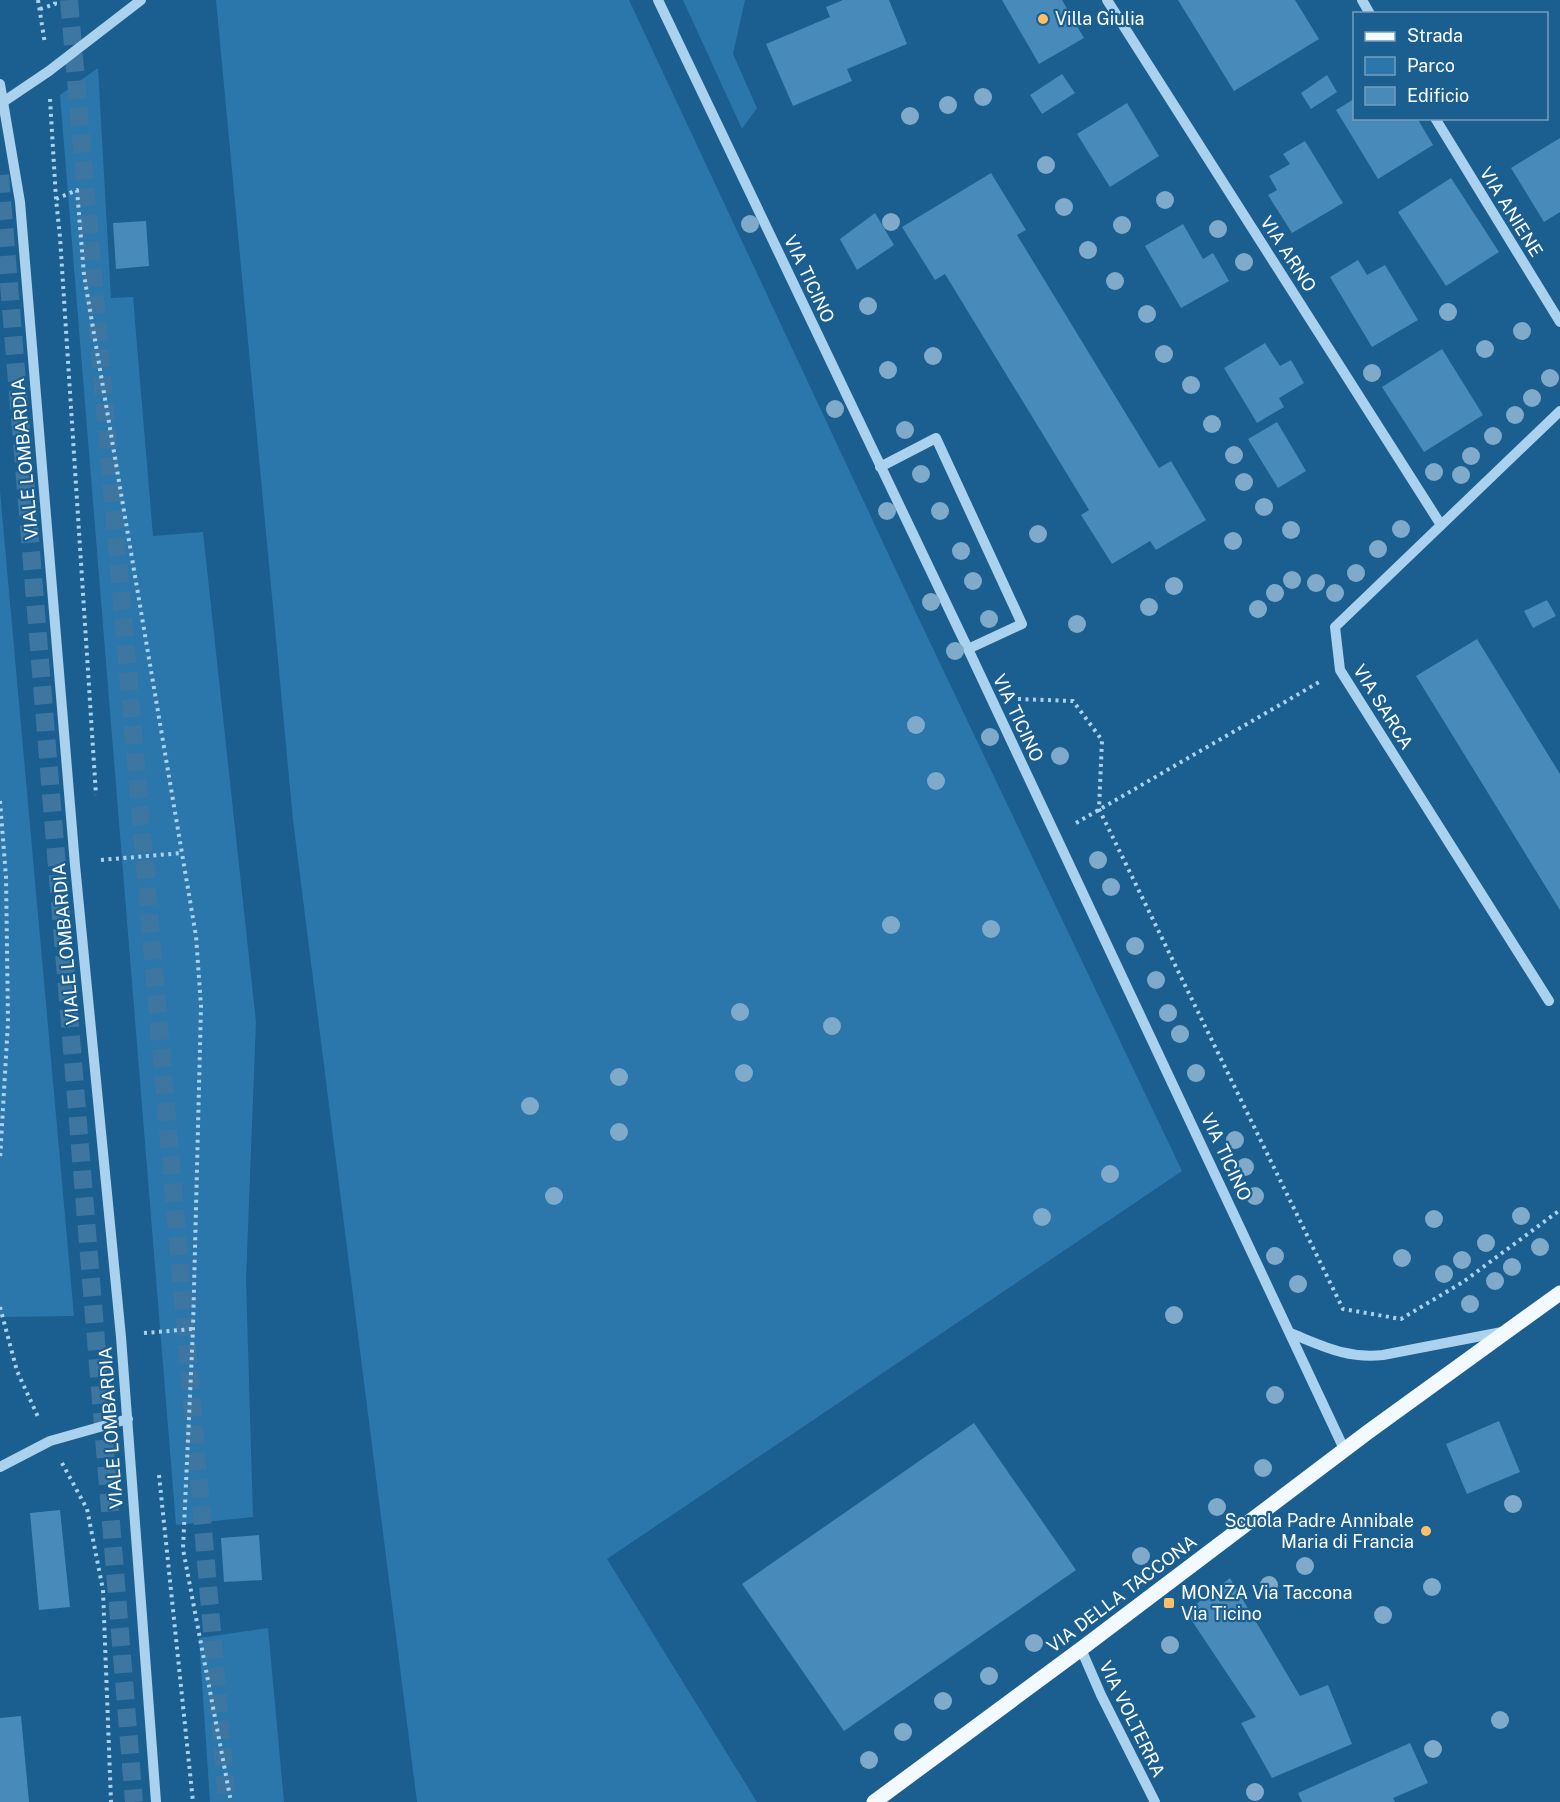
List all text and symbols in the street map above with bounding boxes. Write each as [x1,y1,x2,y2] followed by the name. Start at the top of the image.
[1055,8,1145,29] place label: Villa Giulia
[1036,12,1050,26] marker: Villa Giulia
[1353,12,1548,120] legend
[1407,25,1463,46] text: Strada
[1407,55,1455,76] text: Parco
[1407,85,1469,106] text: Edificio
[1476,163,1547,260] street label: VIA ANIENE
[1256,212,1321,296] street label: VIA ARNO
[780,232,839,326] street label: VIA TICINO
[7,377,42,541] street label: VIALE LOMBARDIA
[1349,661,1418,753] street label: VIA SARCA
[989,671,1048,765] street label: VIA TICINO
[48,862,83,1026] street label: VIALE LOMBARDIA
[1197,1110,1256,1204] street label: VIA TICINO
[94,1346,127,1510] street label: VIALE LOMBARDIA
[1225,1510,1414,1552] place label: Scuola Padre Annibale Maria di Francia
[1419,1524,1433,1538] marker: Scuola Padre Annibale Maria di Francia
[1043,1530,1201,1657] street label: VIA DELLA TACCONA
[1181,1582,1352,1624] place label: MONZA Via Taccona Via Ticino
[1162,1596,1176,1610] marker: MONZA Via Taccona Via Ticino
[1095,1657,1170,1781] street label: VIA VOLTERRA

